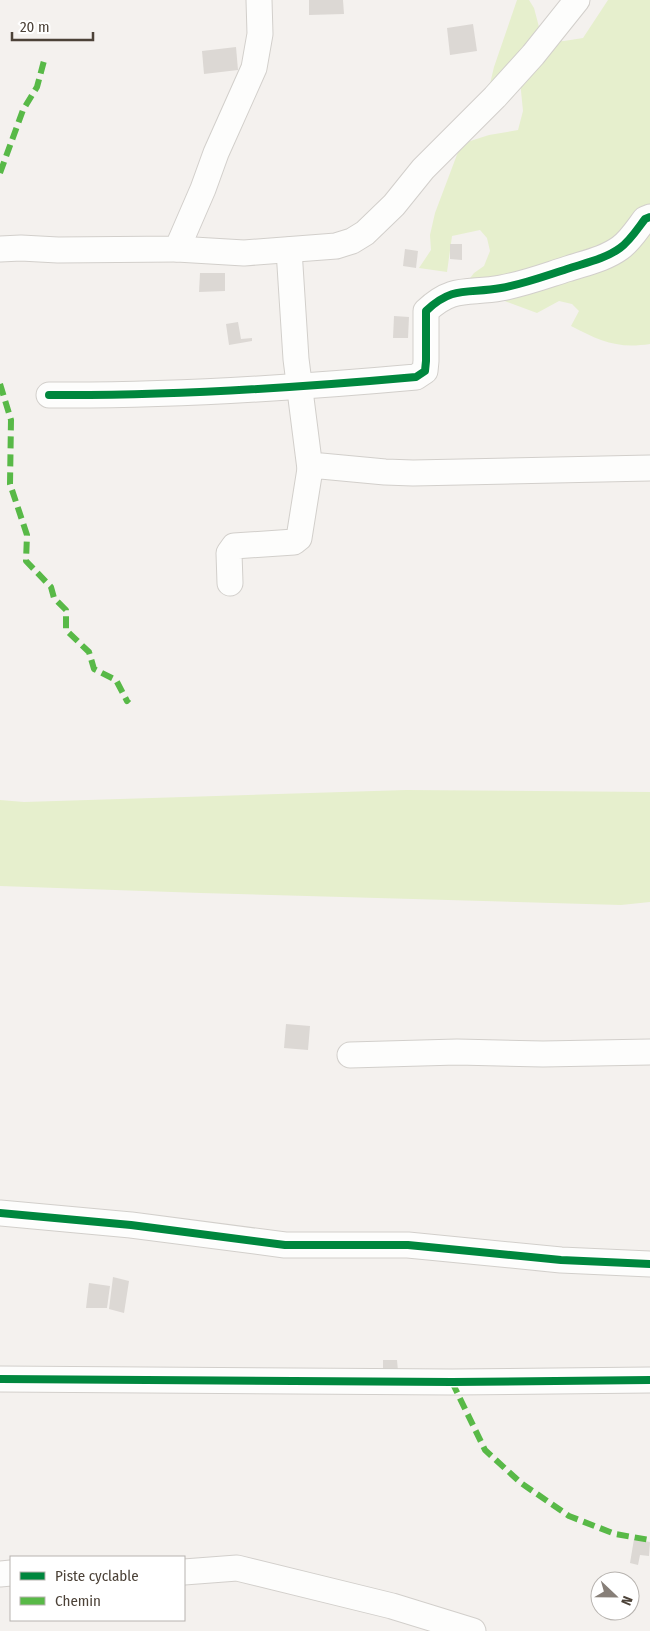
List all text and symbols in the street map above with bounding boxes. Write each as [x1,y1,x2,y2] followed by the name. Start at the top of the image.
[12,10,94,42] scale bar
[20,18,50,36] text: 20 m
[10,1556,185,1621] legend
[55,1567,139,1585] text: Piste cyclable
[590,1571,640,1621] north arrow
[55,1592,101,1610] text: Chemin
[617,1594,636,1608] text: N

